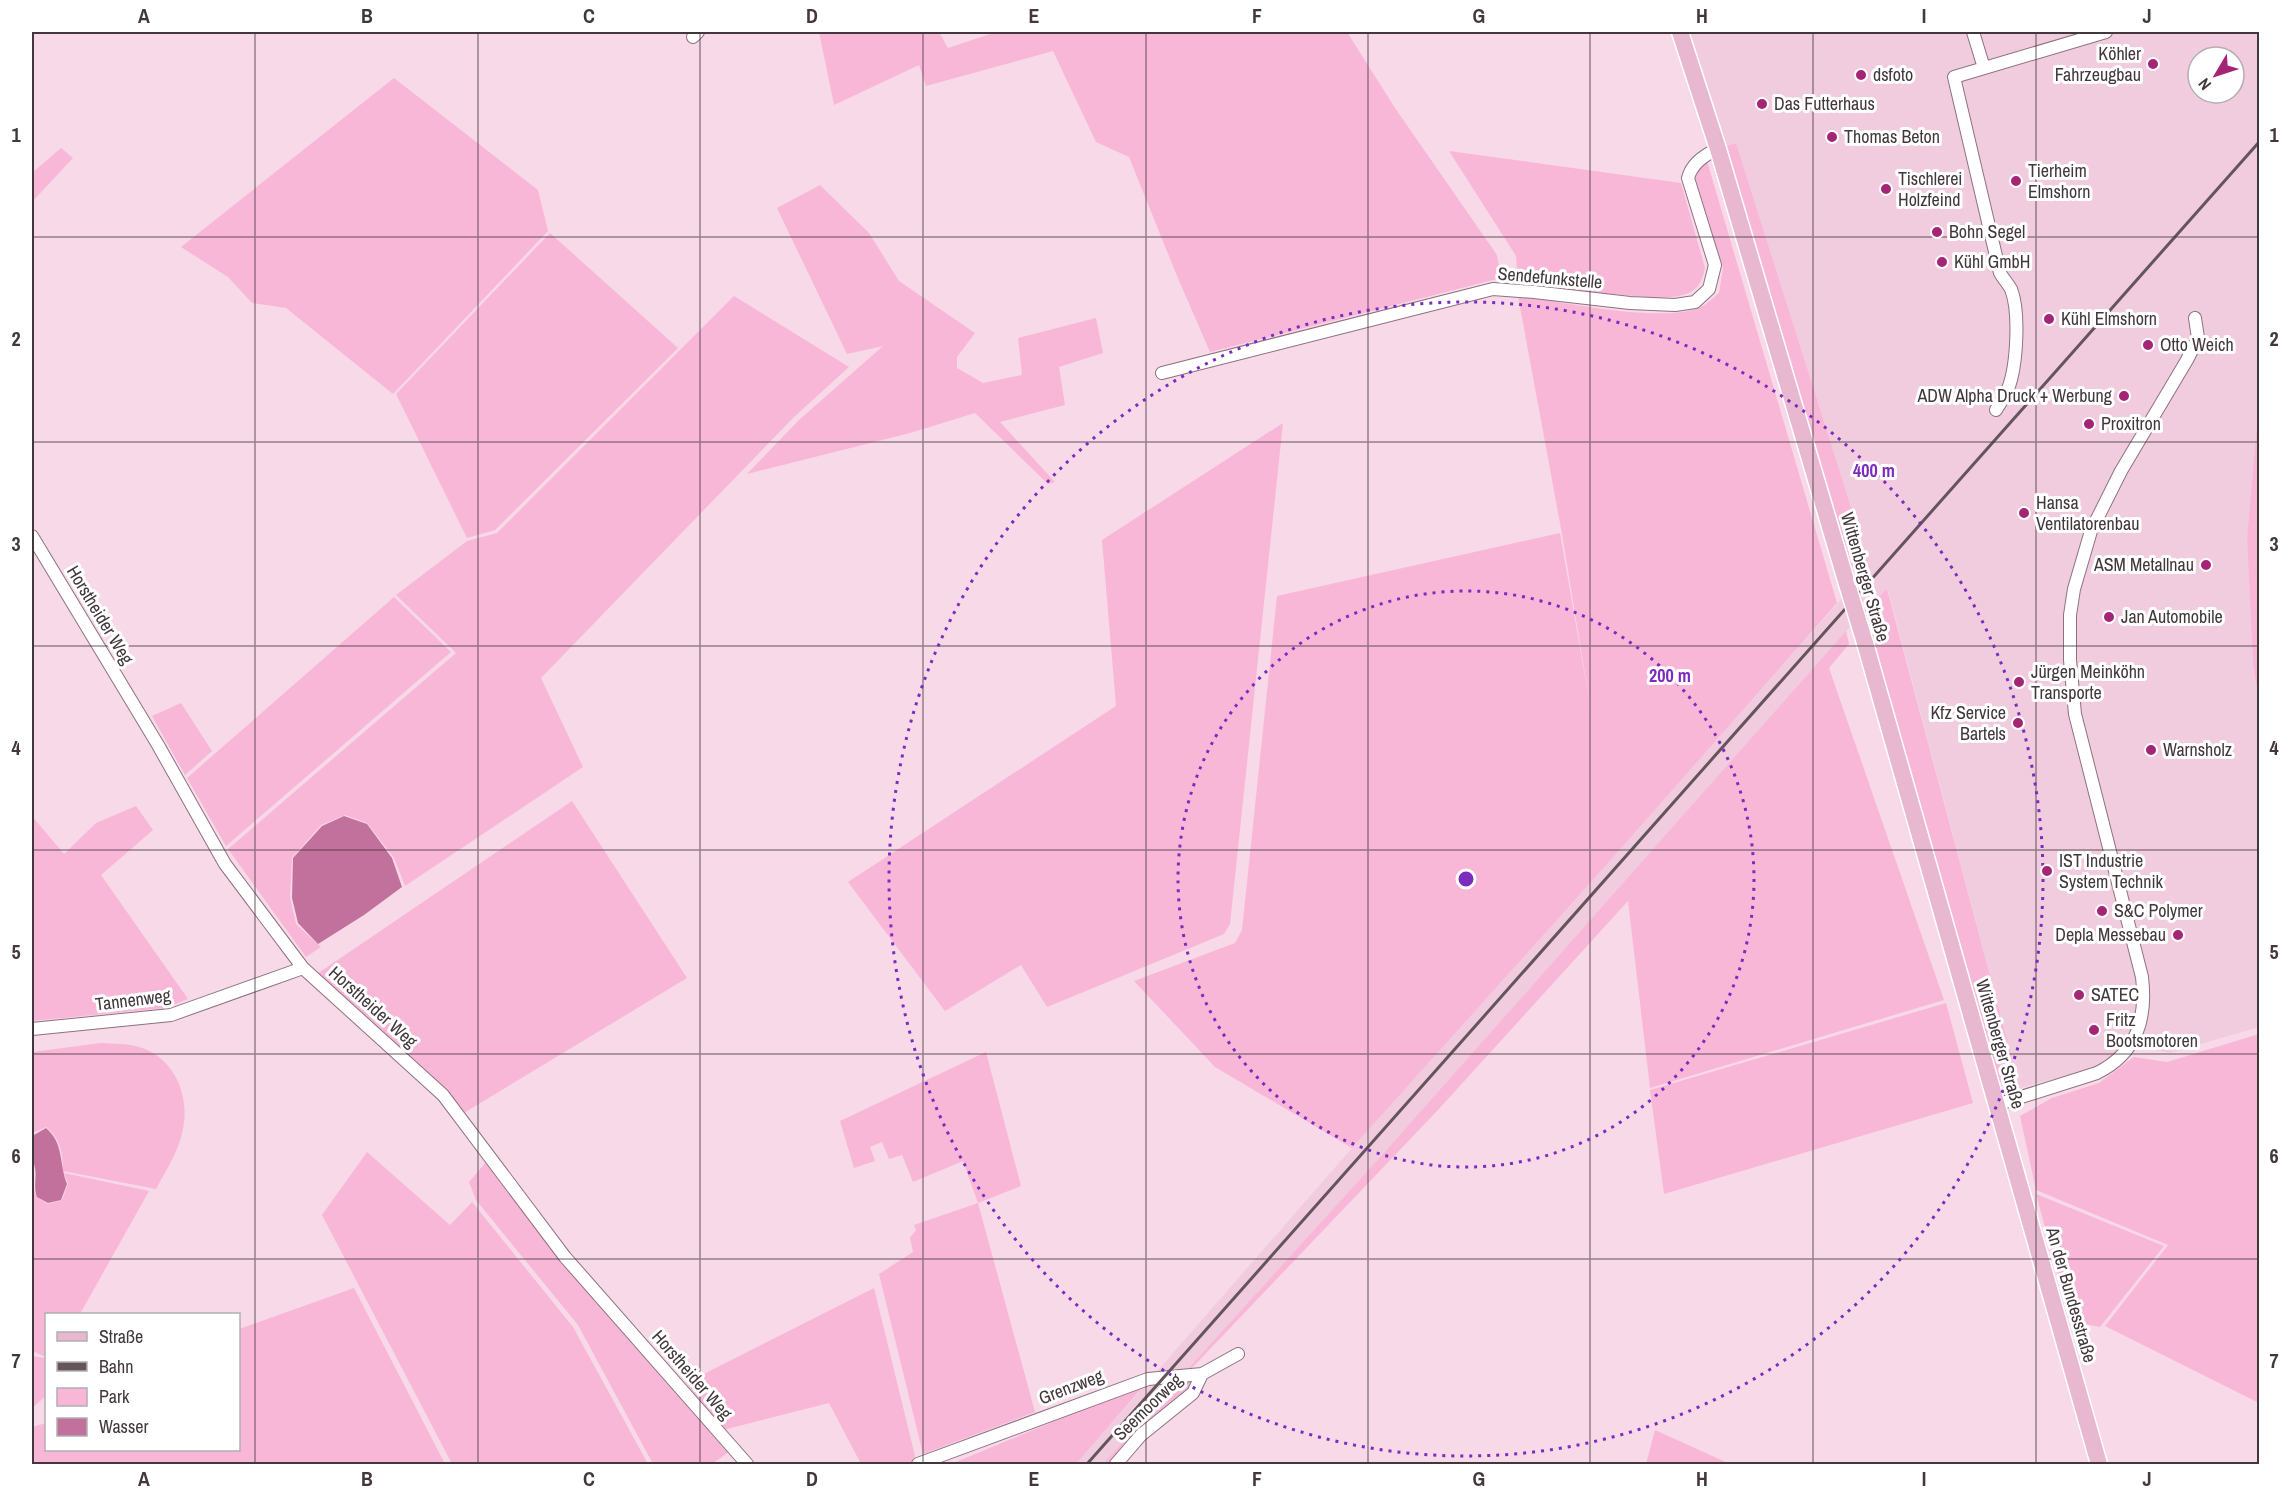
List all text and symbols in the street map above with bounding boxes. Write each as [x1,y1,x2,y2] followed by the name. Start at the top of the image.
[138,2,150,29] text: A
[361,2,373,29] text: B
[583,2,595,29] text: C
[806,2,818,29] text: D
[1029,2,1040,29] text: E
[1252,2,1262,29] text: F
[1473,2,1485,29] text: G
[1696,2,1708,29] text: H
[1922,2,1926,29] text: I
[2142,2,2152,29] text: J
[2055,41,2141,87] place label: Köhler Fahrzeugbau
[2186,45,2246,105] north arrow
[2146,57,2160,71] marker: Köhler Fahrzeugbau
[1873,62,1913,87] place label: dsfoto
[1854,68,1868,82] marker: dsfoto
[2193,74,2216,95] text: N
[1774,91,1875,116] place label: Das Futterhaus
[1755,97,1769,111] marker: Das Futterhaus
[11,121,21,148] text: 1
[2269,121,2279,148] text: 1
[1844,124,1940,149] place label: Thomas Beton
[1825,130,1839,144] marker: Thomas Beton
[2028,158,2090,204] place label: Tierheim Elmshorn
[1898,166,1962,212] place label: Tischlerei Holzfeind
[2009,174,2023,188] marker: Tierheim Elmshorn
[1879,182,1893,196] marker: Tischlerei Holzfeind
[1949,219,2025,244] place label: Bohn Segel
[1930,225,1944,239] marker: Bohn Segel
[1954,249,2030,274] place label: Kühl GmbH
[1935,255,1949,269] marker: Kühl GmbH
[1497,260,1603,295] street label: Sendefunkstelle
[2061,306,2157,331] place label: Kühl Elmshorn
[2042,312,2056,326] marker: Kühl Elmshorn
[11,325,21,352] text: 2
[2269,325,2279,352] text: 2
[2160,332,2234,357] place label: Otto Weich
[2141,338,2155,352] marker: Otto Weich
[1916,383,2113,408] place label: ADW Alpha Druck + Werbung
[2117,389,2131,403] marker: ADW Alpha Druck + Werbung
[2101,411,2161,436] place label: Proxitron
[2082,417,2096,431] marker: Proxitron
[1853,458,1895,483] text: 400 m
[2036,490,2139,536] place label: Hansa Ventilatorenbau
[2017,506,2031,520] marker: Hansa Ventilatorenbau
[1835,509,1896,645] street label: Wittenberger Straße
[11,530,21,557] text: 3
[2269,530,2279,557] text: 3
[2093,552,2194,577] place label: ASM Metallnau
[2199,558,2213,572] marker: ASM Metallnau
[61,561,140,670] street label: Horstheider Weg
[2121,604,2223,629] place label: Jan Automobile
[2102,610,2116,624] marker: Jan Automobile
[2031,659,2145,705] place label: Jürgen Meinköhn Transporte
[1649,663,1691,688] text: 200 m
[2012,675,2026,689] marker: Jürgen Meinköhn Transporte
[1931,700,2006,746] place label: Kfz Service Bartels
[2011,716,2025,730] marker: Kfz Service Bartels
[11,734,21,761] text: 4
[2269,734,2279,761] text: 4
[2163,737,2232,762] place label: Warnsholz
[2144,743,2158,757] marker: Warnsholz
[2059,848,2164,894] place label: IST Industrie System Technik
[2040,864,2054,878] marker: IST Industrie System Technik
[1456,869,1476,889] centre of rings
[2114,898,2203,923] place label: S&C Polymer
[2095,904,2109,918] marker: S&C Polymer
[2055,922,2166,947] place label: Depla Messebau
[2171,928,2185,942] marker: Depla Messebau
[11,938,21,965] text: 5
[2269,938,2279,965] text: 5
[324,960,424,1054] street label: Horstheider Weg
[1970,976,2031,1112] street label: Wittenberger Straße
[94,982,173,1017] street label: Tannenweg
[2091,982,2139,1007] place label: SATEC
[2072,988,2086,1002] marker: SATEC
[2106,1007,2198,1053] place label: Fritz Bootsmotoren
[2087,1023,2101,1037] marker: Fritz Bootsmotoren
[11,1142,21,1169] text: 6
[2269,1142,2279,1169] text: 6
[2040,1223,2103,1365] street label: An der Bundesstraße
[45,1313,240,1451] legend
[99,1324,143,1349] text: Straße
[646,1324,739,1425] street label: Horstheider Weg
[11,1347,21,1374] text: 7
[2269,1347,2279,1374] text: 7
[99,1354,133,1379] text: Bahn
[1035,1363,1107,1410] street label: Grenzweg
[1108,1367,1188,1446] street label: Seemoorweg
[99,1384,130,1409] text: Park
[99,1414,149,1439] text: Wasser
[138,1465,150,1492] text: A
[361,1465,373,1492] text: B
[583,1465,595,1492] text: C
[806,1465,818,1492] text: D
[1029,1465,1040,1492] text: E
[1252,1465,1262,1492] text: F
[1473,1465,1485,1492] text: G
[1696,1465,1708,1492] text: H
[1922,1465,1926,1492] text: I
[2142,1465,2152,1492] text: J

